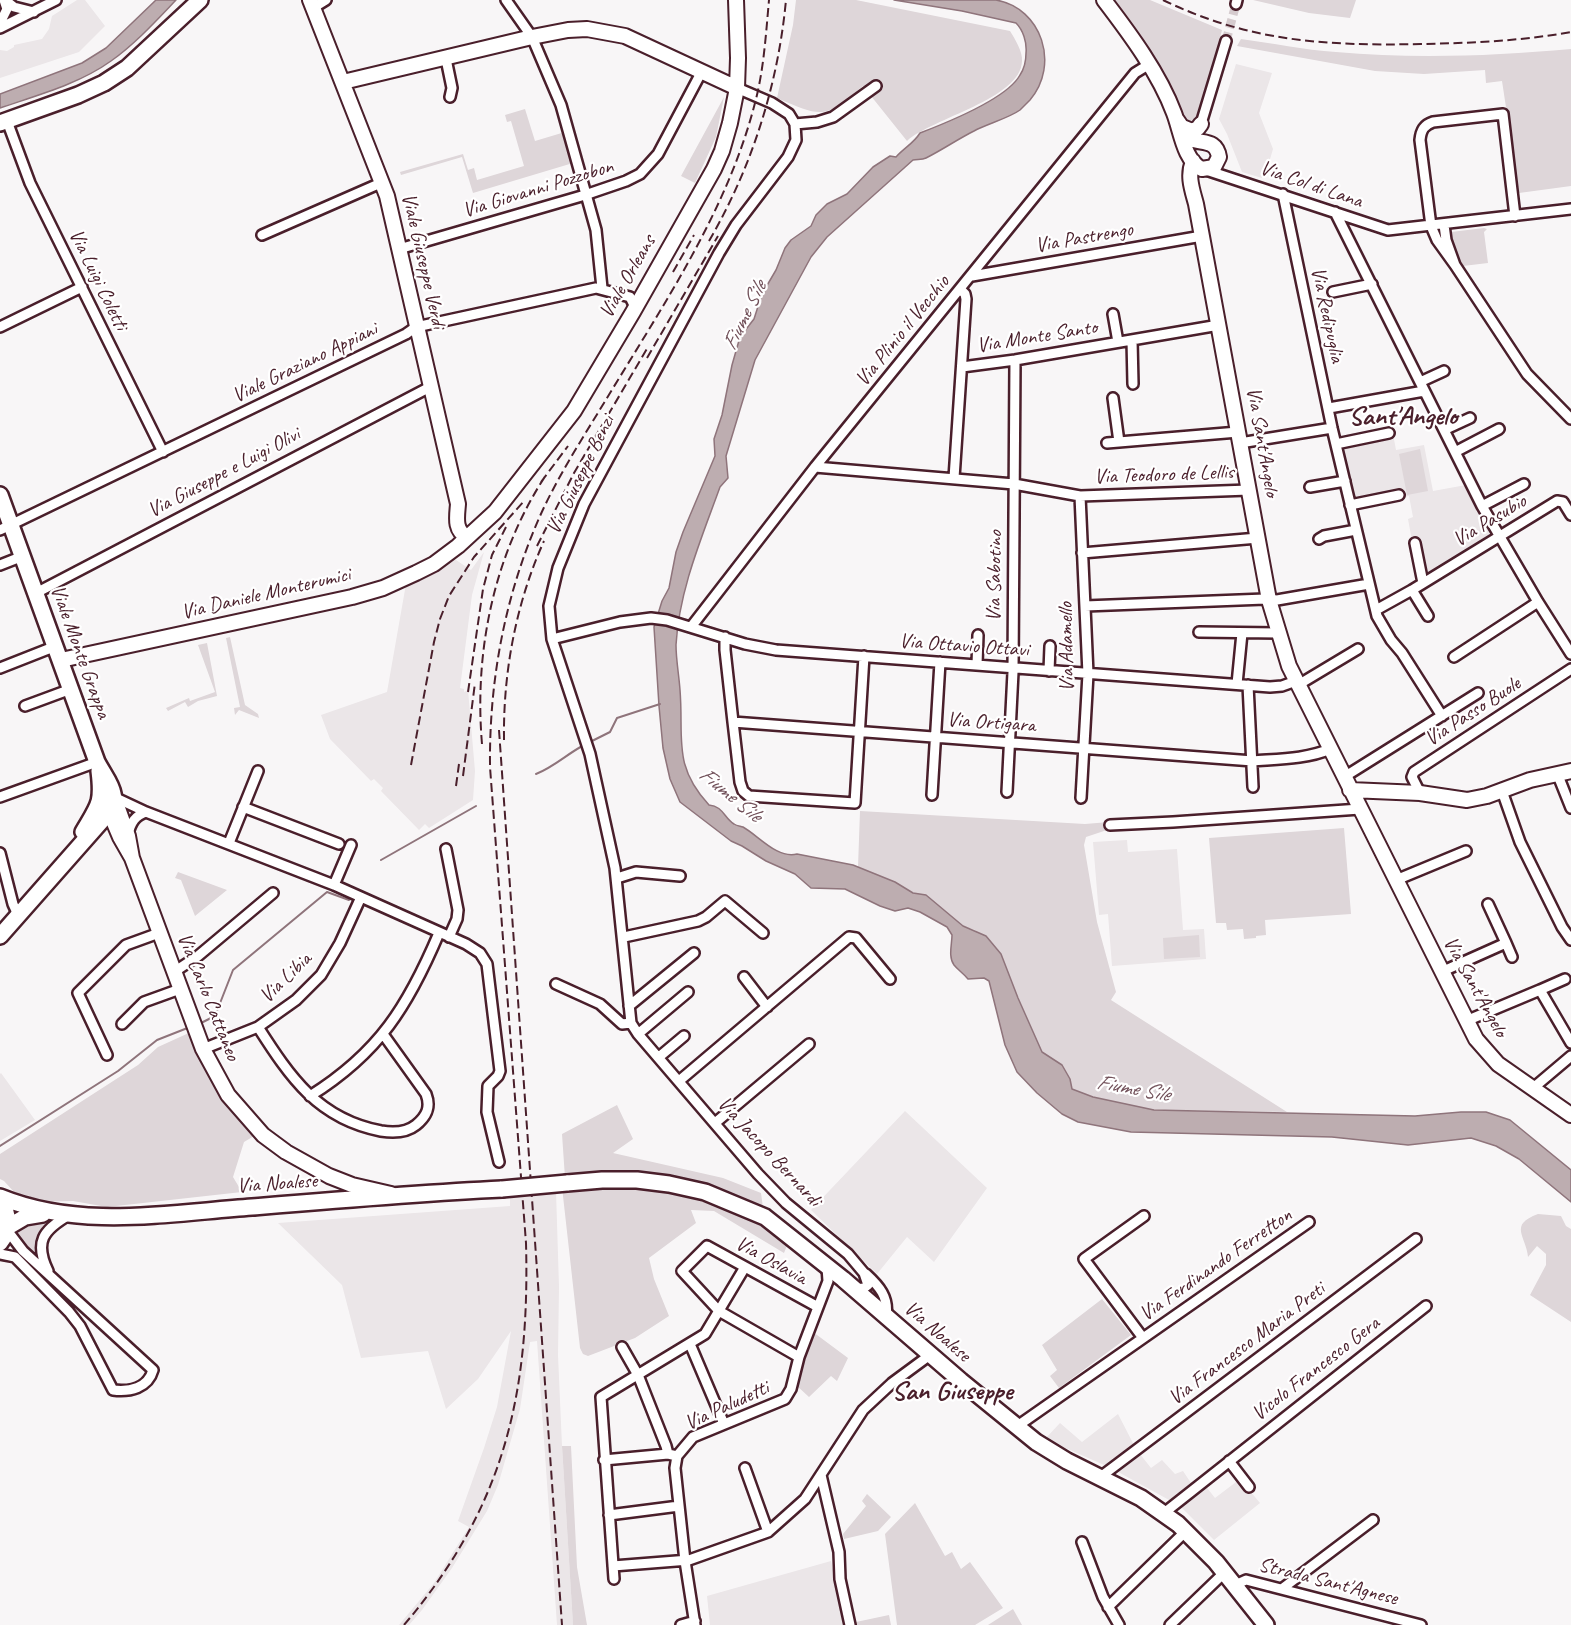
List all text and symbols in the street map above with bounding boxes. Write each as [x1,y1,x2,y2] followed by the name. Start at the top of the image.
[460,154,616,224] street label: Via Giovanni Pozzobon
[1256,156,1366,214] street label: Via Col di Lana
[395,191,451,331] street label: Viale Giuseppe Verdi
[1033,217,1135,259] street label: Via Pastrengo
[63,225,133,335] street label: Via Luigi Coletti
[594,231,662,323] street label: Viale Orleans
[1305,265,1349,365] street label: Via Redipuglia
[850,270,956,392] street label: Via Plinio il Vecchio
[717,277,773,355] water label: Fiume Sile
[975,315,1099,359] street label: Via Monte Santo
[228,317,382,409] street label: Viale Graziano Appiani
[1240,385,1284,499] street label: Via Sant'Angelo
[1349,401,1457,433] district label: Sant'Angelo
[541,411,621,539] street label: Via Giuseppe Benzi
[143,422,305,524] street label: Via Giuseppe e Luigi Olivi
[1094,460,1234,490] street label: Via Teodoro de Lellis
[1449,489,1531,553] street label: Via Pasubio
[982,530,1008,622] street label: Via Sabotino
[179,562,353,626] street label: Via Daniele Monterumici
[44,582,116,722] street label: Viale Monte Grappa
[1054,602,1080,692] street label: Via Adamello
[898,629,1030,663] street label: Via Ottavio Ottavi
[1420,672,1526,752] street label: Via Passo Buole
[946,707,1036,739] street label: Via Ortigara
[693,762,767,828] water label: Fiume Sile
[171,929,245,1065] street label: Via Carlo Cattaneo
[1437,932,1513,1042] street label: Via Sant'Angelo
[255,947,317,1009] street label: Via Libia
[1095,1070,1171,1108] water label: Fiume Sile
[712,1092,826,1212] street label: Via Jacopo Bernardi
[236,1169,318,1199] street label: Via Noalese
[1135,1203,1297,1327] street label: Via Ferdinando Ferretton
[731,1231,811,1291] street label: Via Oslavia
[1164,1277,1330,1411] street label: Via Francesco Maria Preti
[898,1296,976,1368] street label: Via Noalese
[1247,1311,1385,1427] street label: Vicolo Francesco Gera
[681,1376,773,1436] street label: Via Paludetti
[892,1376,1012,1408] district label: San Giuseppe
[1256,1553,1400,1611] street label: Strada Sant'Agnese

